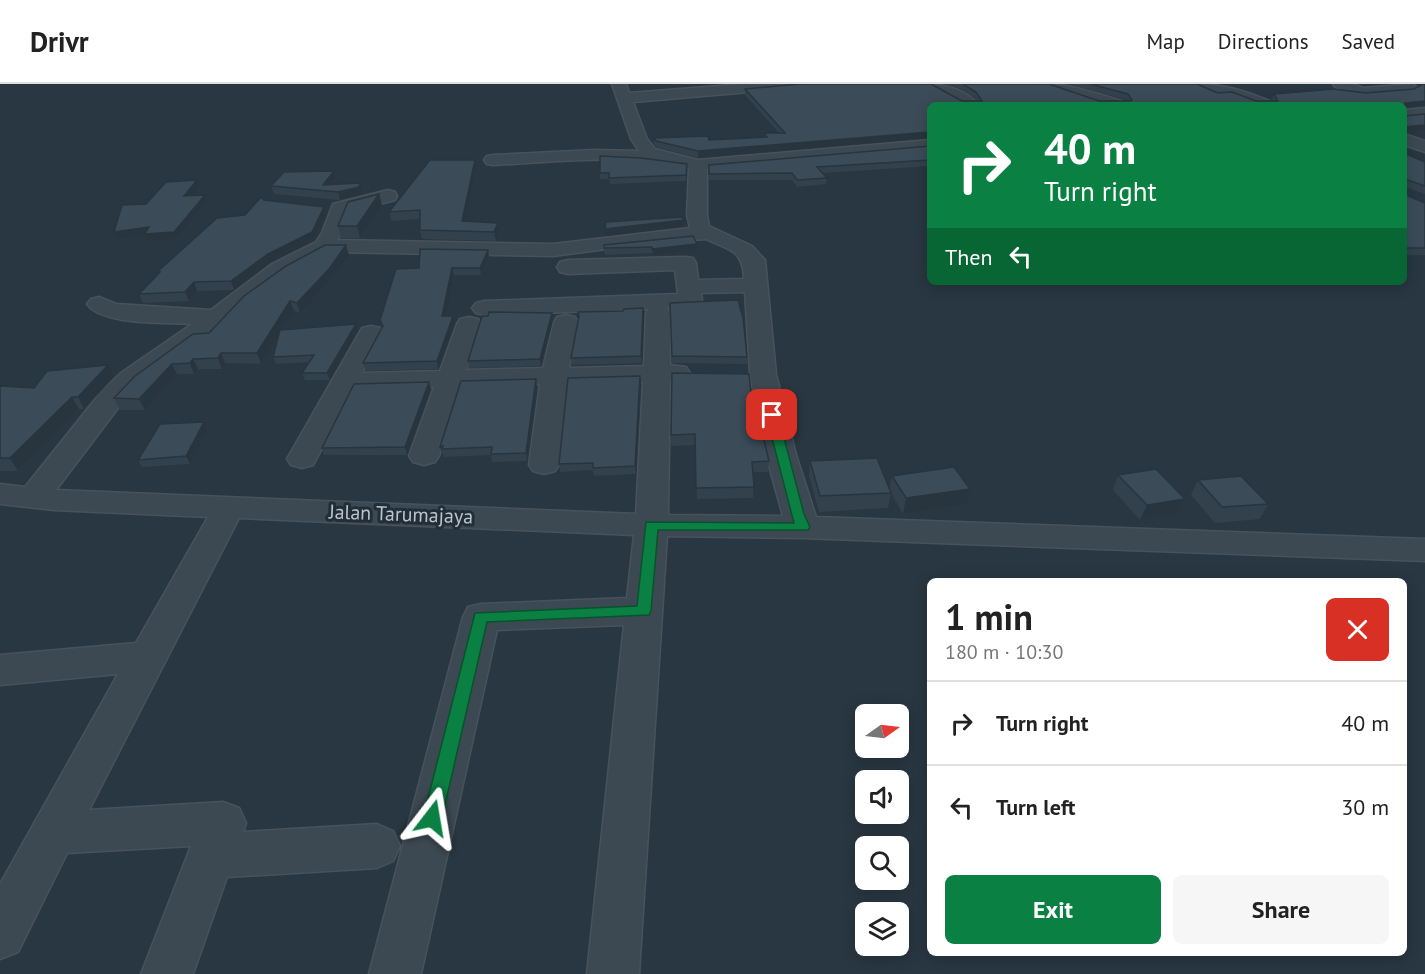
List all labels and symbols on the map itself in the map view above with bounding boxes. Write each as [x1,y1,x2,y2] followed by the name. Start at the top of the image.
[746,389,797,440] pin
[327,498,474,530] street label: Jalan Tarumajaya
[855,704,909,758] north arrow
[400,786,464,850] position arrow

